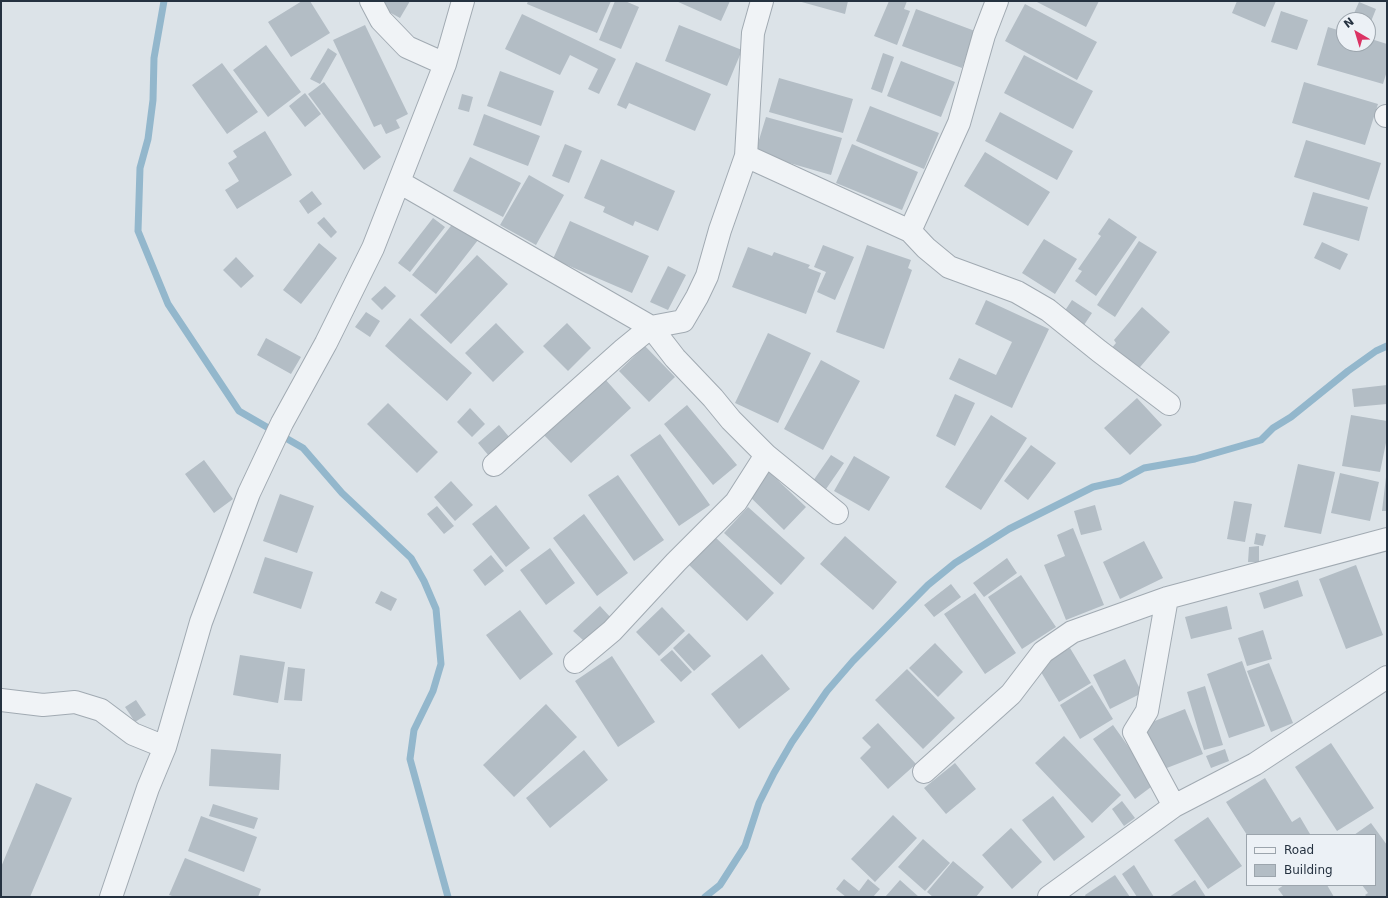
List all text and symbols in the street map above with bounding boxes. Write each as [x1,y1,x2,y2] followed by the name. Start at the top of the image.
[1336,12,1376,52] north arrow
[1341,15,1357,31] text: N
[1246,834,1376,886] legend
[1284,843,1314,857] text: Road
[1284,863,1333,877] text: Building

